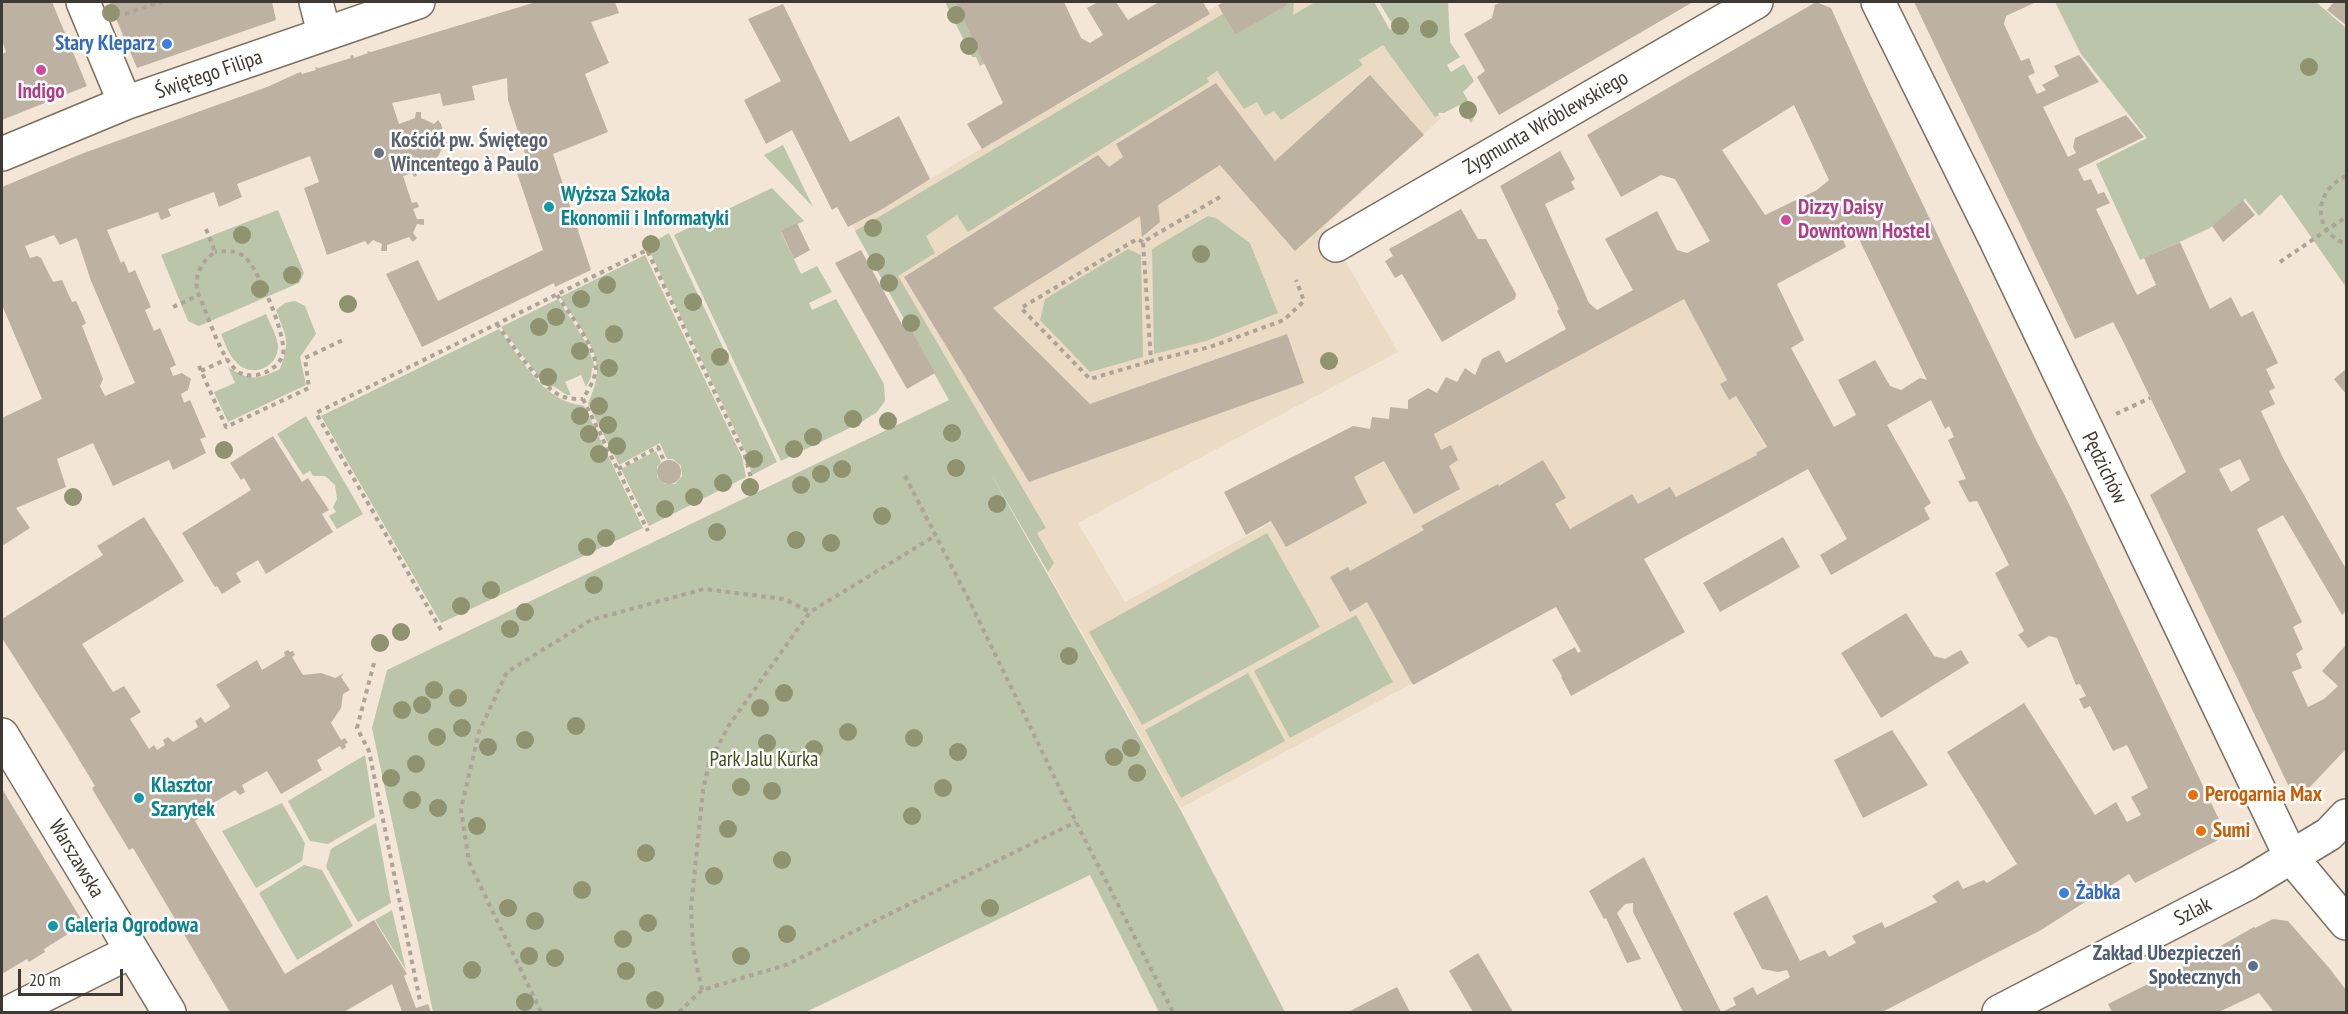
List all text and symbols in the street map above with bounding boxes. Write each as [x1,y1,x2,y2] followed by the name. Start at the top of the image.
[55,31,155,57] place label: Stary Kleparz
[160,37,174,51] marker: Stary Kleparz
[152,45,266,105] street label: Świętego Filipa
[34,63,48,77] marker: Indigo
[1459,66,1633,180] street label: Zygmunta Wróblewskiego
[17,79,65,105] place label: Indigo
[391,128,548,178] place label: Kościół pw. Świętego Wincentego à Paulo
[372,146,386,160] marker: Kościół pw. Świętego Wincentego à Paulo
[561,182,729,232] place label: Wyższa Szkoła Ekonomii i Informatyki
[1798,195,1930,245] place label: Dizzy Daisy Downtown Hostel
[542,200,556,214] marker: Wyższa Szkoła Ekonomii i Informatyki
[1779,213,1793,227] marker: Dizzy Daisy Downtown Hostel
[2076,428,2132,508] street label: Pędzichów
[710,747,818,773] park label: Park Jalu Kurka
[151,773,215,823] place label: Klasztor Szarytek
[2205,782,2322,808] place label: Perogarnia Max
[2186,788,2200,802] marker: Perogarnia Max
[132,791,146,805] marker: Klasztor Szarytek
[43,815,109,903] street label: Warszawska
[2213,818,2250,844] place label: Sumi
[2194,824,2208,838] marker: Sumi
[2076,880,2121,906] place label: Żabka
[2057,886,2071,900] marker: Żabka
[2170,892,2216,932] street label: Szlak
[65,913,198,939] place label: Galeria Ogrodowa
[46,919,60,933] marker: Galeria Ogrodowa
[2093,941,2241,991] place label: Zakład Ubezpieczeń Społecznych
[21,957,126,995] scale bar
[2246,959,2260,973] marker: Zakład Ubezpieczeń Społecznych
[29,968,61,991] text: 20 m

